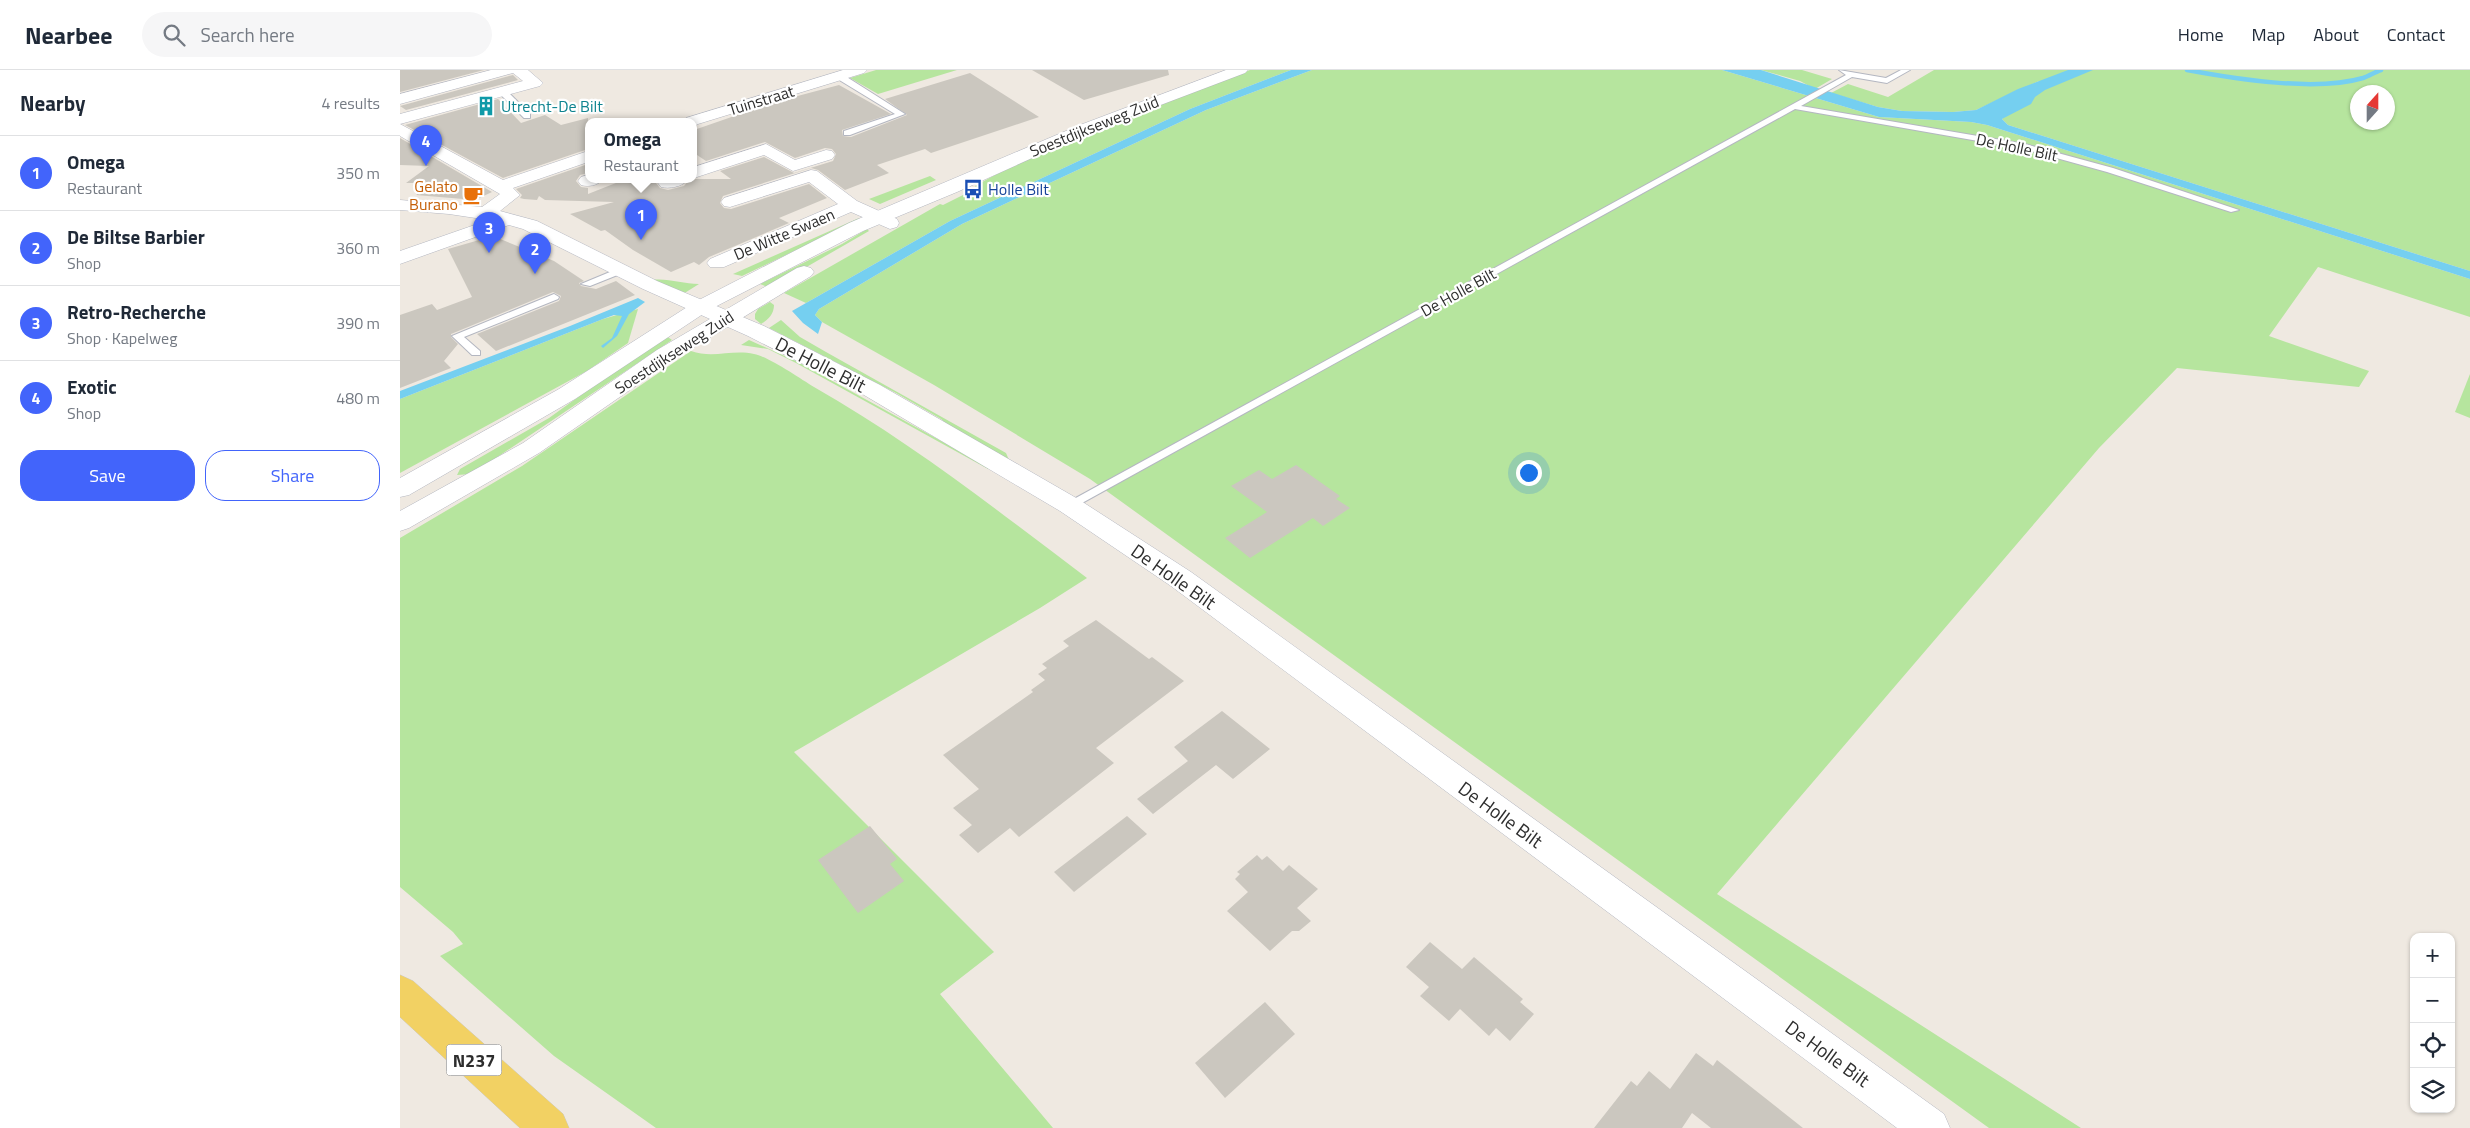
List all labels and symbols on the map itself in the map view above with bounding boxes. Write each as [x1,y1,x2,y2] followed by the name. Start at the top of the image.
[725,78,797,121] street label: Tuinstraat
[2350,85,2395,130] north arrow
[1026,89,1162,163] street label: Soestdijkseweg Zuid
[501,94,603,118] place label: Utrecht-De Bilt
[475,95,497,117] building icon: Utrecht-De Bilt
[410,125,442,166] pin: 4
[1974,127,2060,167] street label: De Holle Bilt
[409,174,458,216] place label: Gelato Burano
[988,177,1049,201] place label: Holle Bilt
[962,178,984,200] bus stop icon: Holle Bilt
[462,184,484,206] cafe icon: Gelato Burano
[625,199,657,240] pin: 1
[730,202,838,266] street label: De Witte Swaen
[473,212,505,253] pin: 3
[519,233,551,274] pin: 2
[1416,261,1500,323] street label: De Holle Bilt
[610,304,738,400] street label: Soestdijkseweg Zuid
[771,329,872,399] street label: De Holle Bilt
[1516,460,1542,486] your location
[1125,536,1223,616] street label: De Holle Bilt
[1453,773,1550,855] street label: De Holle Bilt
[1780,1012,1877,1094] street label: De Holle Bilt
[446,1044,502,1076] road number: N237

